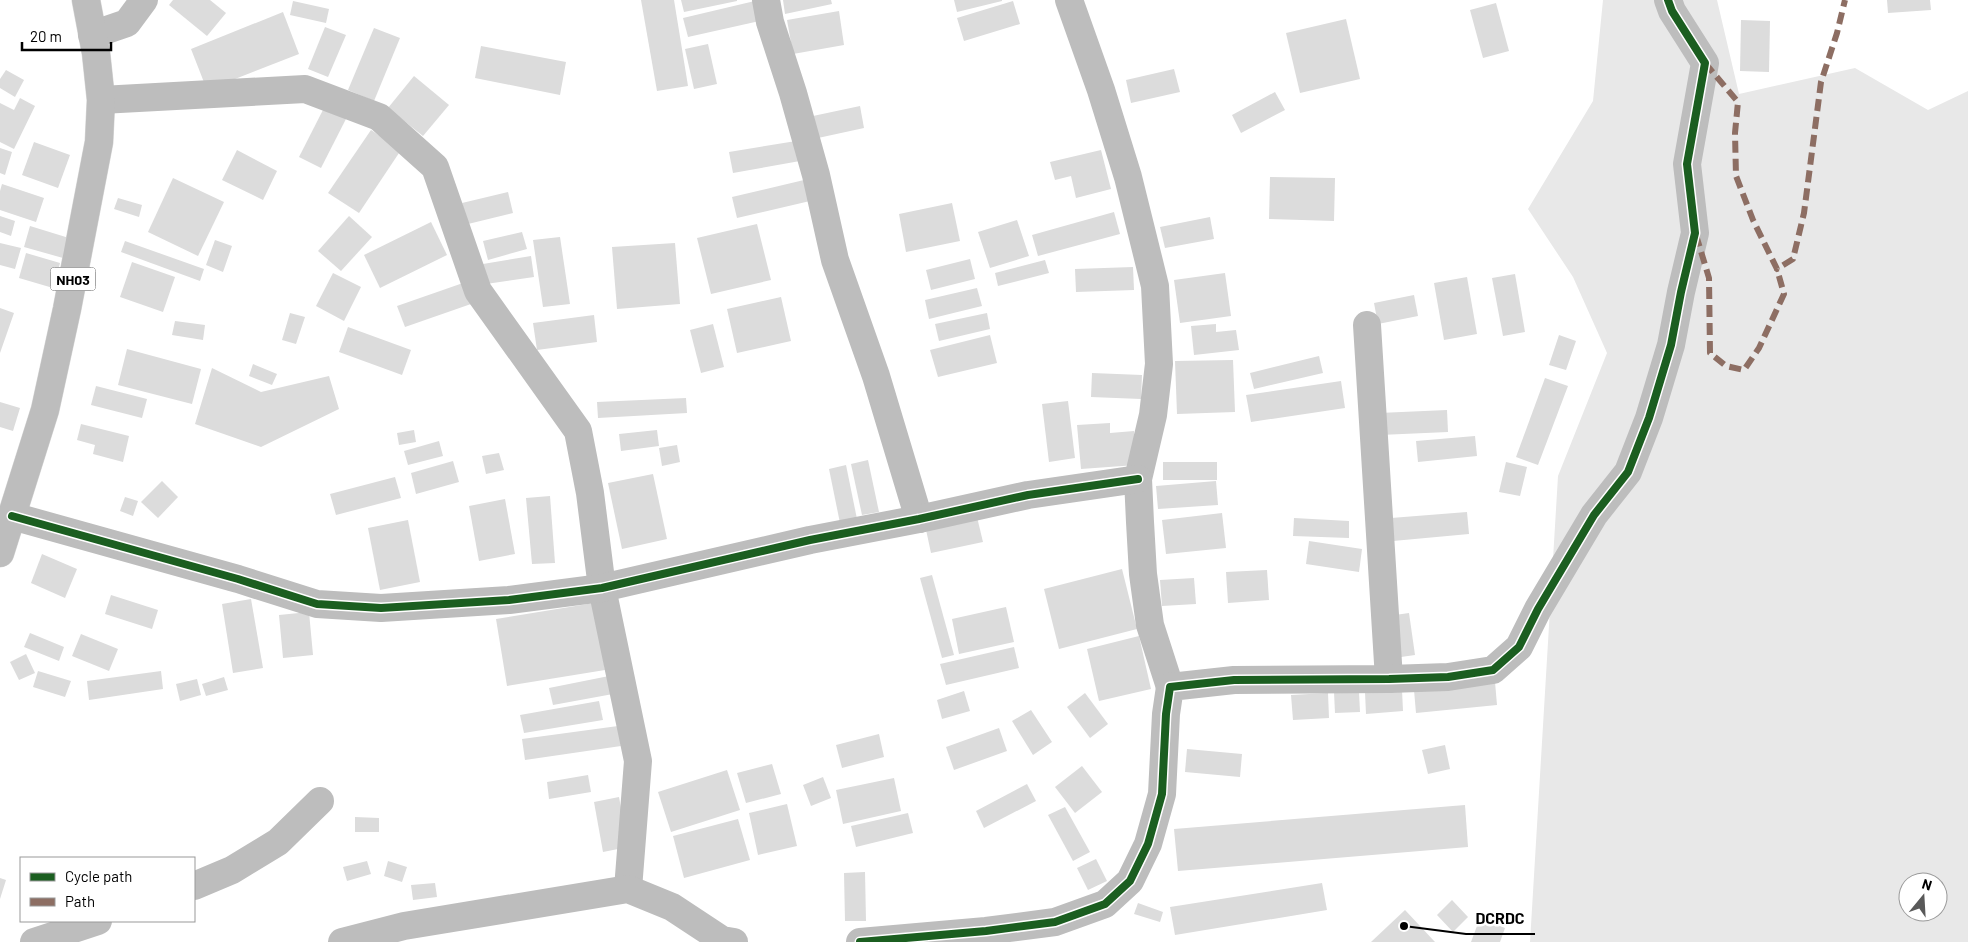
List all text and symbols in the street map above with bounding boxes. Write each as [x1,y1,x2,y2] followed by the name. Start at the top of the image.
[22,20,111,52] scale bar
[30,27,62,45] text: 20 m
[50,268,96,290] road number: NH03
[20,857,195,922] legend
[65,867,132,885] text: Cycle path
[1898,872,1948,922] north arrow
[1920,875,1934,894] text: N
[65,892,95,910] text: Path
[1466,903,1535,934] callout: DCRDC
[1475,908,1525,927] text: DCRDC

